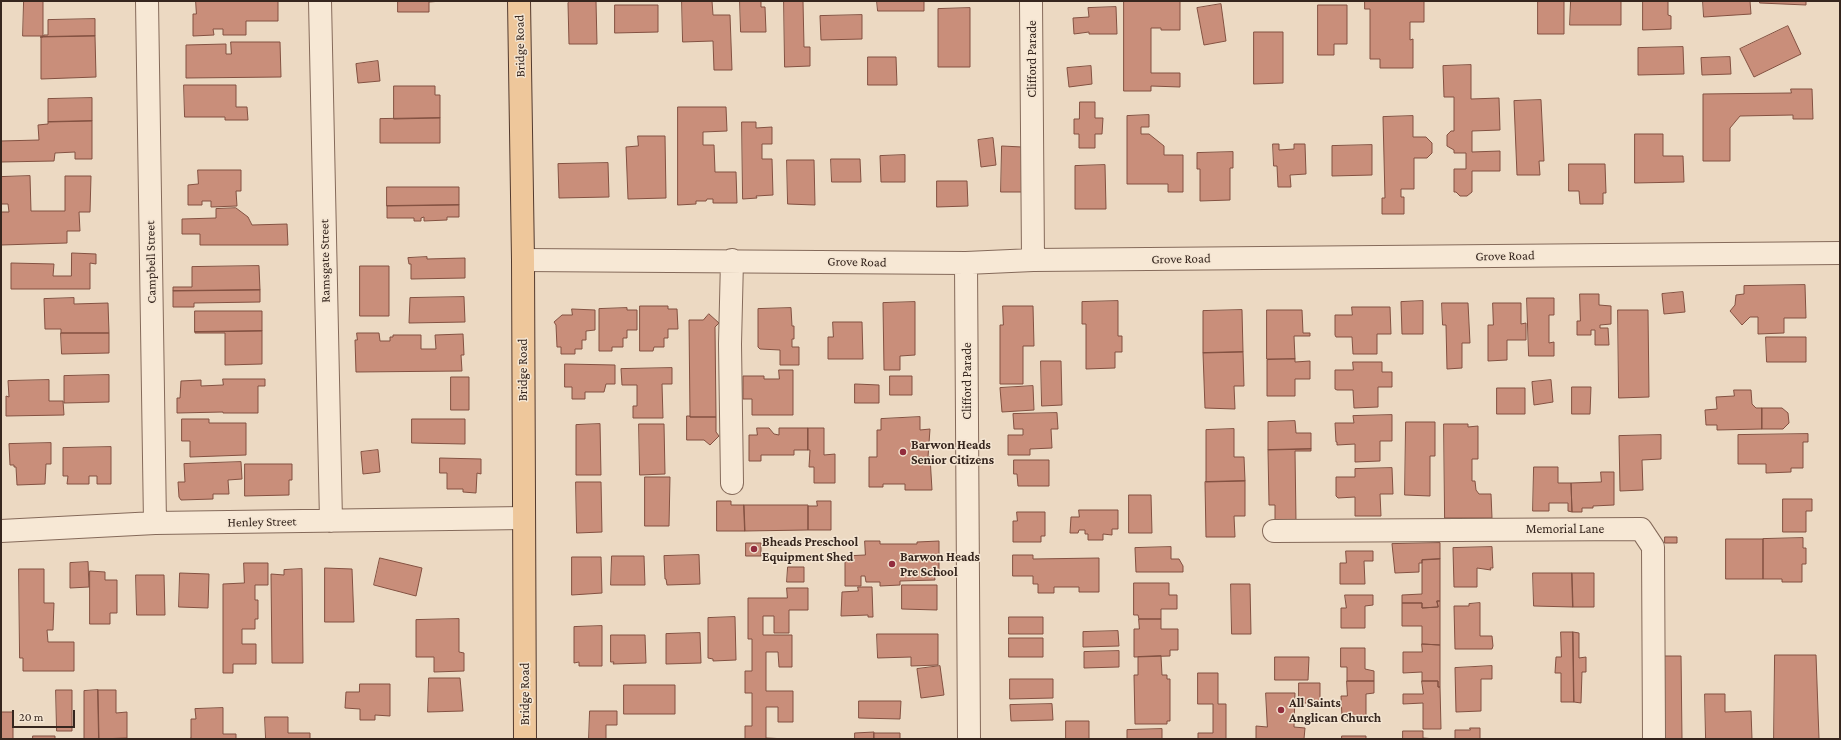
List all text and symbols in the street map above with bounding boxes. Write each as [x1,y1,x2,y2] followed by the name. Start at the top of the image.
[512,15,528,77] street label: Bridge Road
[1024,20,1040,98] street label: Clifford Parade
[316,219,334,303] street label: Ramsgate Street
[142,220,160,304] street label: Campbell Street
[1475,248,1535,264] street label: Grove Road
[1151,251,1211,267] street label: Grove Road
[827,254,887,270] street label: Grove Road
[515,339,531,401] street label: Bridge Road
[959,342,975,420] street label: Clifford Parade
[911,437,994,468] place label: Barwon Heads Senior Citizens
[898,447,908,457] marker: Barwon Heads Senior Citizens
[227,514,297,530] street label: Henley Street
[1526,521,1604,537] street label: Memorial Lane
[762,534,858,565] place label: Bheads Preschool Equipment Shed
[749,544,759,554] marker: Bheads Preschool Equipment Shed
[900,549,980,580] place label: Barwon Heads Pre School
[887,559,897,569] marker: Barwon Heads Pre School
[517,663,533,725] street label: Bridge Road
[1289,695,1381,726] place label: All Saints Anglican Church
[14,702,77,728] scale bar
[1276,705,1286,715] marker: All Saints Anglican Church
[19,710,43,724] text: 20 m

